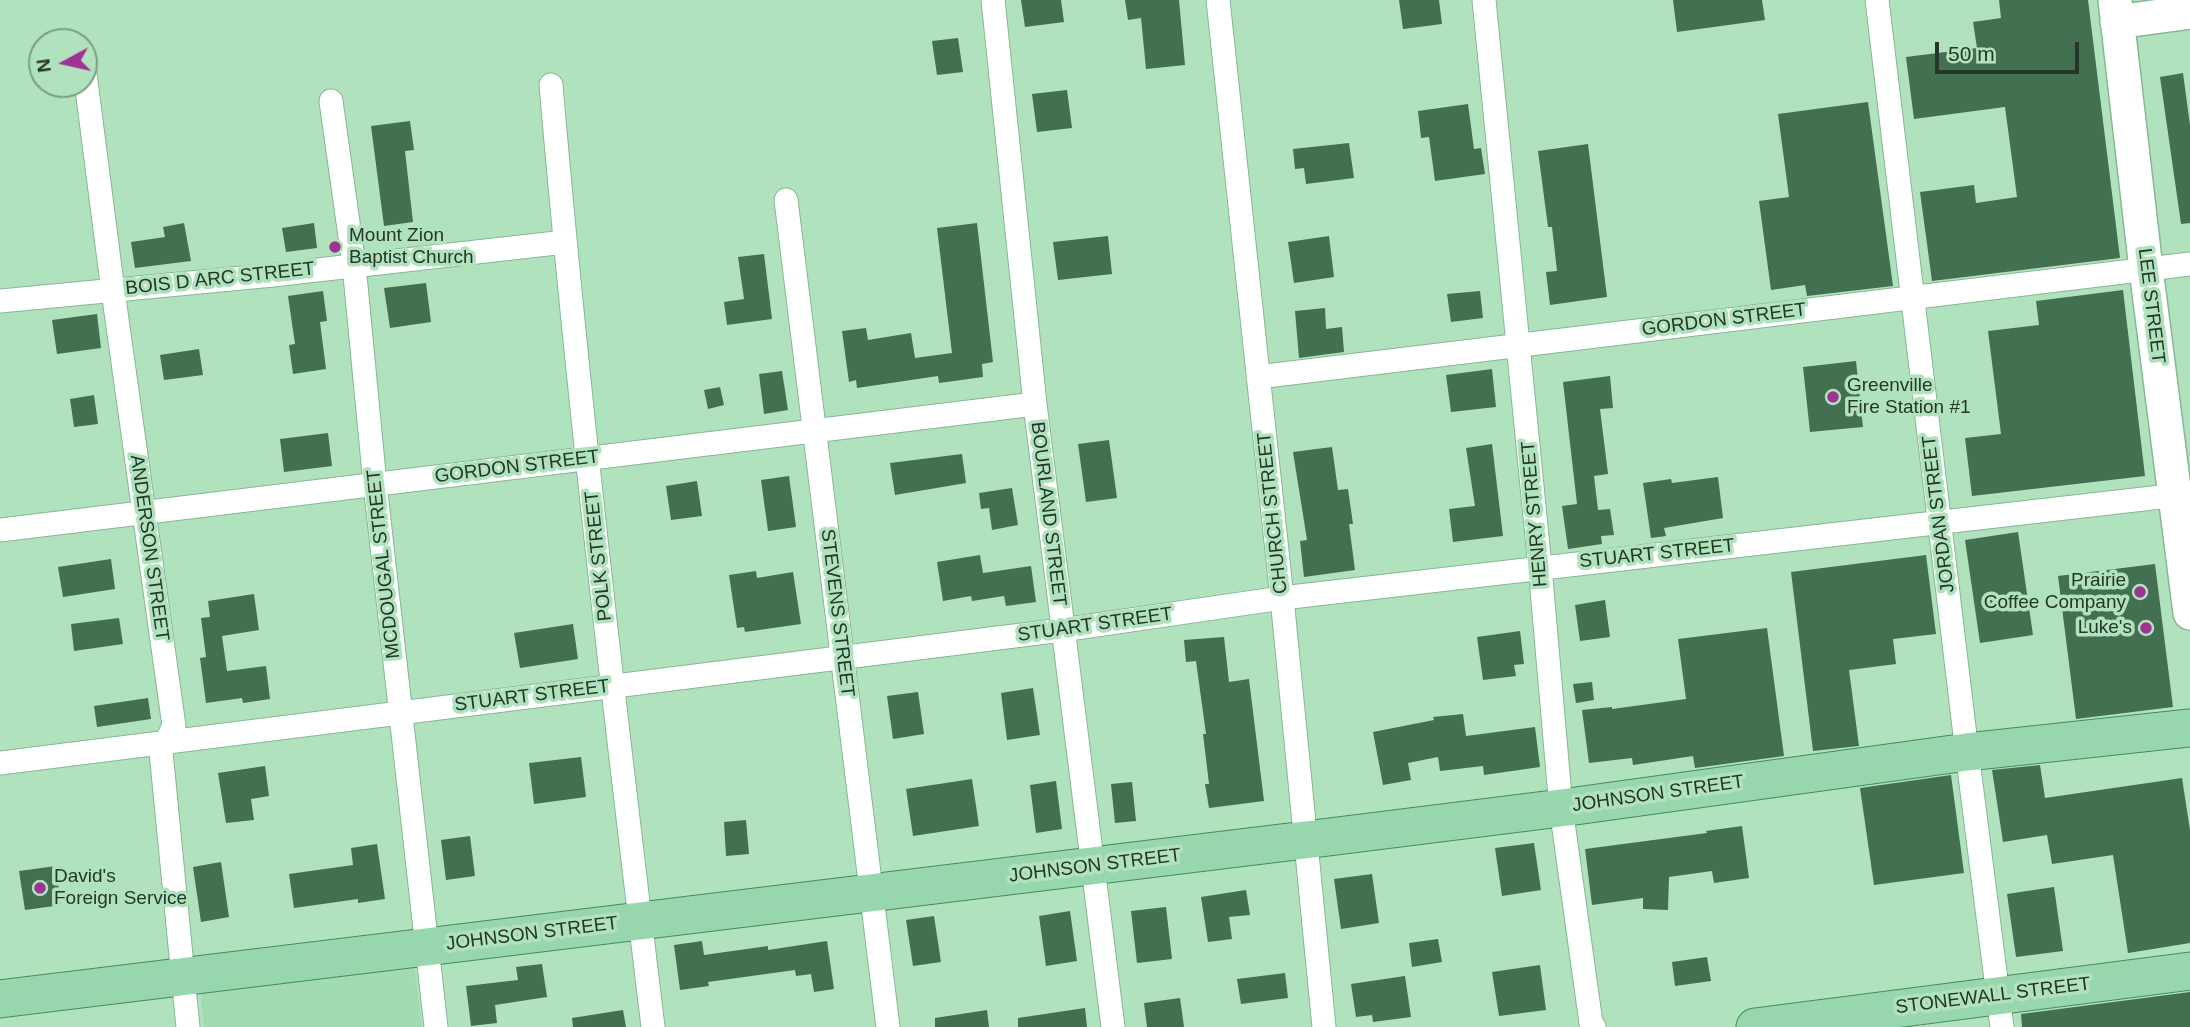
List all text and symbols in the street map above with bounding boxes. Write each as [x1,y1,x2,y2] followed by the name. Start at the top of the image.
[28,28,98,98] north arrow
[1938,28,2082,72] scale bar
[1948,42,1995,65] text: 50 m
[32,57,55,74] text: N
[349,225,474,269] place label: Mount Zion Baptist Church
[327,239,343,255] marker: Mount Zion Baptist Church
[2133,247,2169,365] street label: LEE STREET
[124,258,316,300] street label: BOIS D ARC STREET
[1640,299,1808,341] street label: GORDON STREET
[1847,375,1971,419] place label: Greenville Fire Station #1
[1825,389,1841,405] marker: Greenville Fire Station #1
[1025,420,1071,608] street label: BOURLAND STREET
[1253,431,1293,595] street label: CHURCH STREET
[1918,434,1960,594] street label: JORDAN STREET
[1517,440,1553,588] street label: HENRY STREET
[433,446,601,488] street label: GORDON STREET
[125,453,173,643] street label: ANDERSON STREET
[363,468,405,660] street label: MCDOUGAL STREET
[581,490,617,622] street label: POLK STREET
[815,528,859,698] street label: STEVENS STREET
[1578,535,1736,573] street label: STUART STREET
[1984,570,2126,614] place label: Prairie Coffee Company
[2132,584,2148,600] marker: Prairie Coffee Company
[1016,603,1174,647] street label: STUART STREET
[2078,617,2132,639] place label: Luke's
[2138,620,2154,636] marker: Luke's
[453,675,611,717] street label: STUART STREET
[1571,771,1745,817] street label: JOHNSON STREET
[1008,844,1182,888] street label: JOHNSON STREET
[54,866,187,910] place label: David's Foreign Service
[32,880,48,896] marker: David's Foreign Service
[445,912,619,956] street label: JOHNSON STREET
[1894,973,2092,1019] street label: STONEWALL STREET

